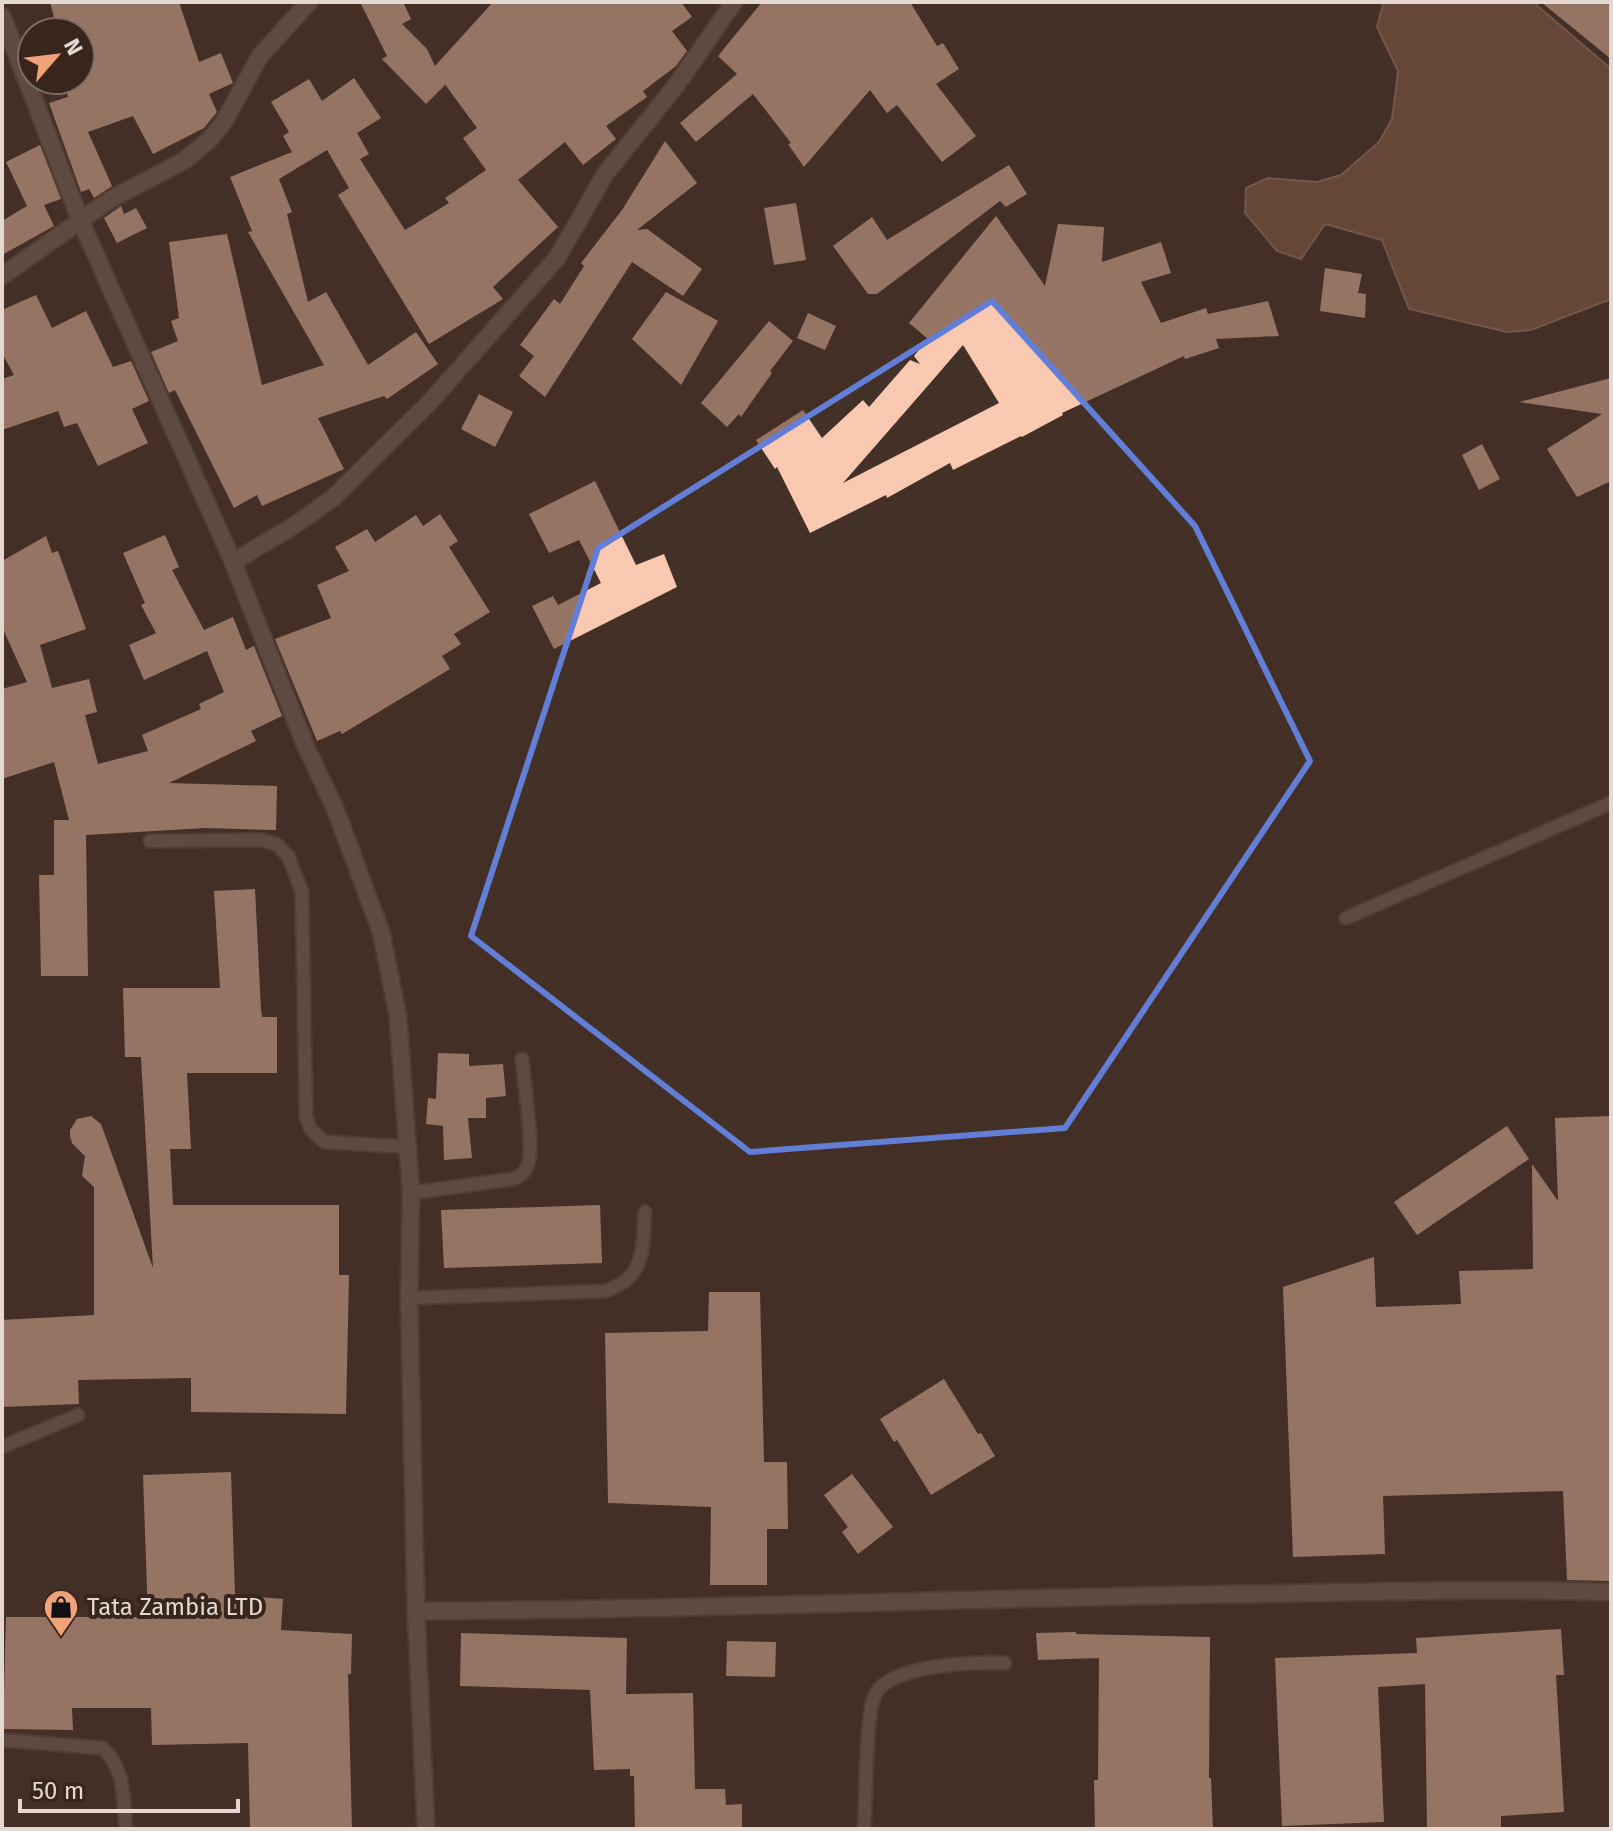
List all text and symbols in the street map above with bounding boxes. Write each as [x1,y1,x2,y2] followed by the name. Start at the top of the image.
[16,16,96,96] north arrow
[58,34,89,60] text: N
[42,1588,80,1638] shop icon: Tata Zambia LTD
[87,1593,263,1621] place label: Tata Zambia LTD
[20,1763,238,1813] scale bar
[32,1777,84,1805] text: 50 m

